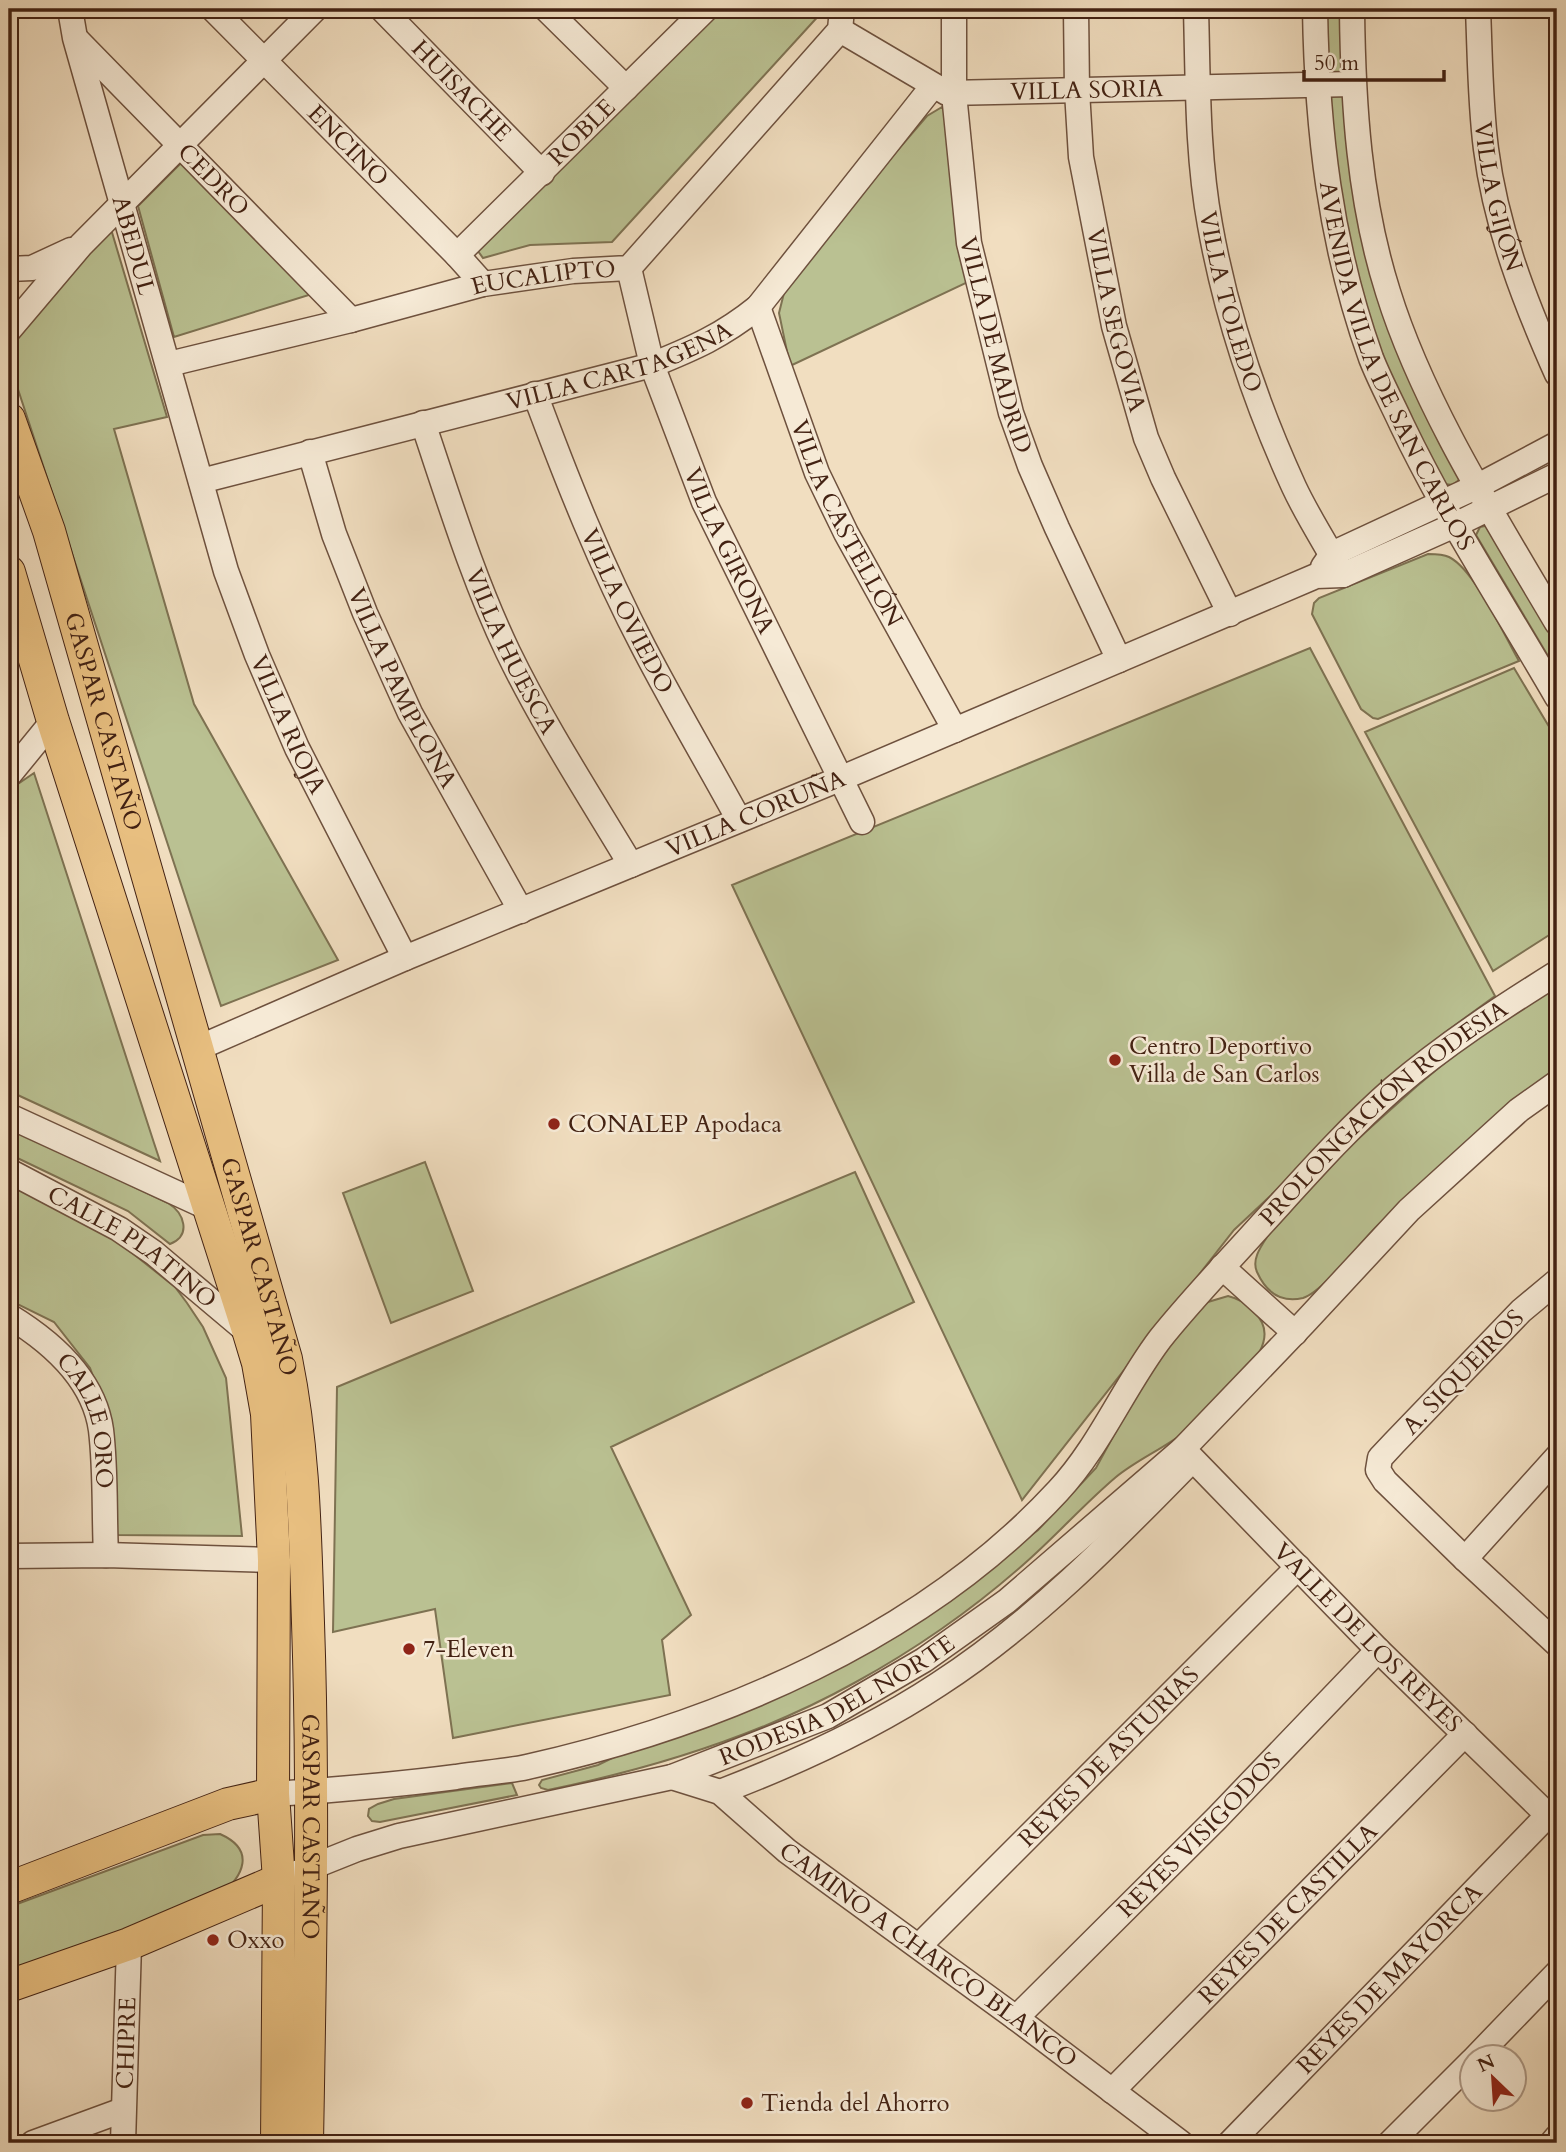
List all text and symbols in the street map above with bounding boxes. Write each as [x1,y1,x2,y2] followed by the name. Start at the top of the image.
[404,33,519,149] street label: HUISACHE
[1304,38,1444,82] scale bar
[1314,49,1359,78] text: 50 m
[1010,72,1165,109] street label: VILLA SORIA
[541,91,623,173] street label: ROBLE
[300,97,396,194] street label: ENCINO
[1466,120,1531,276] street label: VILLA GIJÓN
[170,136,257,224] street label: CEDRO
[1311,179,1482,557] street label: AVENIDA VILLA DE SAN CARLOS
[104,192,163,299] street label: ABEDUL
[1191,209,1270,397] street label: VILLA TOLEDO
[1078,225,1154,417] street label: VILLA SEGOVIA
[951,233,1040,458] street label: VILLA DE MADRID
[468,253,616,303] street label: EUCALIPTO
[503,313,739,419] street label: VILLA CARTAGENA
[782,415,911,633] street label: VILLA CASTELLÓN
[676,463,783,640] street label: VILLA GIRONA
[573,523,681,700] street label: VILLA OVIEDO
[457,564,565,741] street label: VILLA HUESCA
[340,583,465,795] street label: VILLA PAMPLONA
[56,608,150,835] street label: GASPAR CASTAÑO
[242,650,334,801] street label: VILLA RIOJA
[661,762,851,866] street label: VILLA CORUÑA
[1252,992,1515,1233] street label: PROLONGACIÓN RODESIA
[1129,1030,1320,1091] place label: Centro Deportivo Villa de San Carlos
[1107,1052,1123,1068] marker: Centro Deportivo Villa de San Carlos
[568,1108,783,1141] place label: CONALEP Apodaca
[546,1116,562,1132] marker: CONALEP Apodaca
[212,1154,305,1379] street label: GASPAR CASTAÑO
[41,1178,224,1316] street label: CALLE PLATINO
[1395,1302,1532,1442] street label: A. SIQUEIROS
[49,1345,121,1489] street label: CALLE ORO
[1266,1536,1469,1740] street label: VALLE DE LOS REYES
[714,1627,962,1774] street label: RODESIA DEL NORTE
[423,1633,515,1666] place label: 7-Eleven
[401,1641,417,1657] marker: 7-Eleven
[1011,1659,1207,1855] street label: REYES DE ASTURIAS
[293,1713,327,1940] street label: GASPAR CASTAÑO
[1110,1745,1289,1925] street label: REYES VISIGODOS
[1191,1815,1386,2012] street label: REYES DE CASTILLA
[772,1835,1084,2076] street label: CAMINO A CHARCO BLANCO
[1290,1876,1491,2082] street label: REYES DE MAYORCA
[227,1924,285,1957] place label: Oxxo
[205,1932,221,1948] marker: Oxxo
[109,1996,144,2090] street label: CHIPRE
[1458,2044,1528,2114] north arrow
[1473,2048,1500,2079] text: N
[761,2087,949,2120] place label: Tienda del Ahorro
[739,2095,755,2111] marker: Tienda del Ahorro

